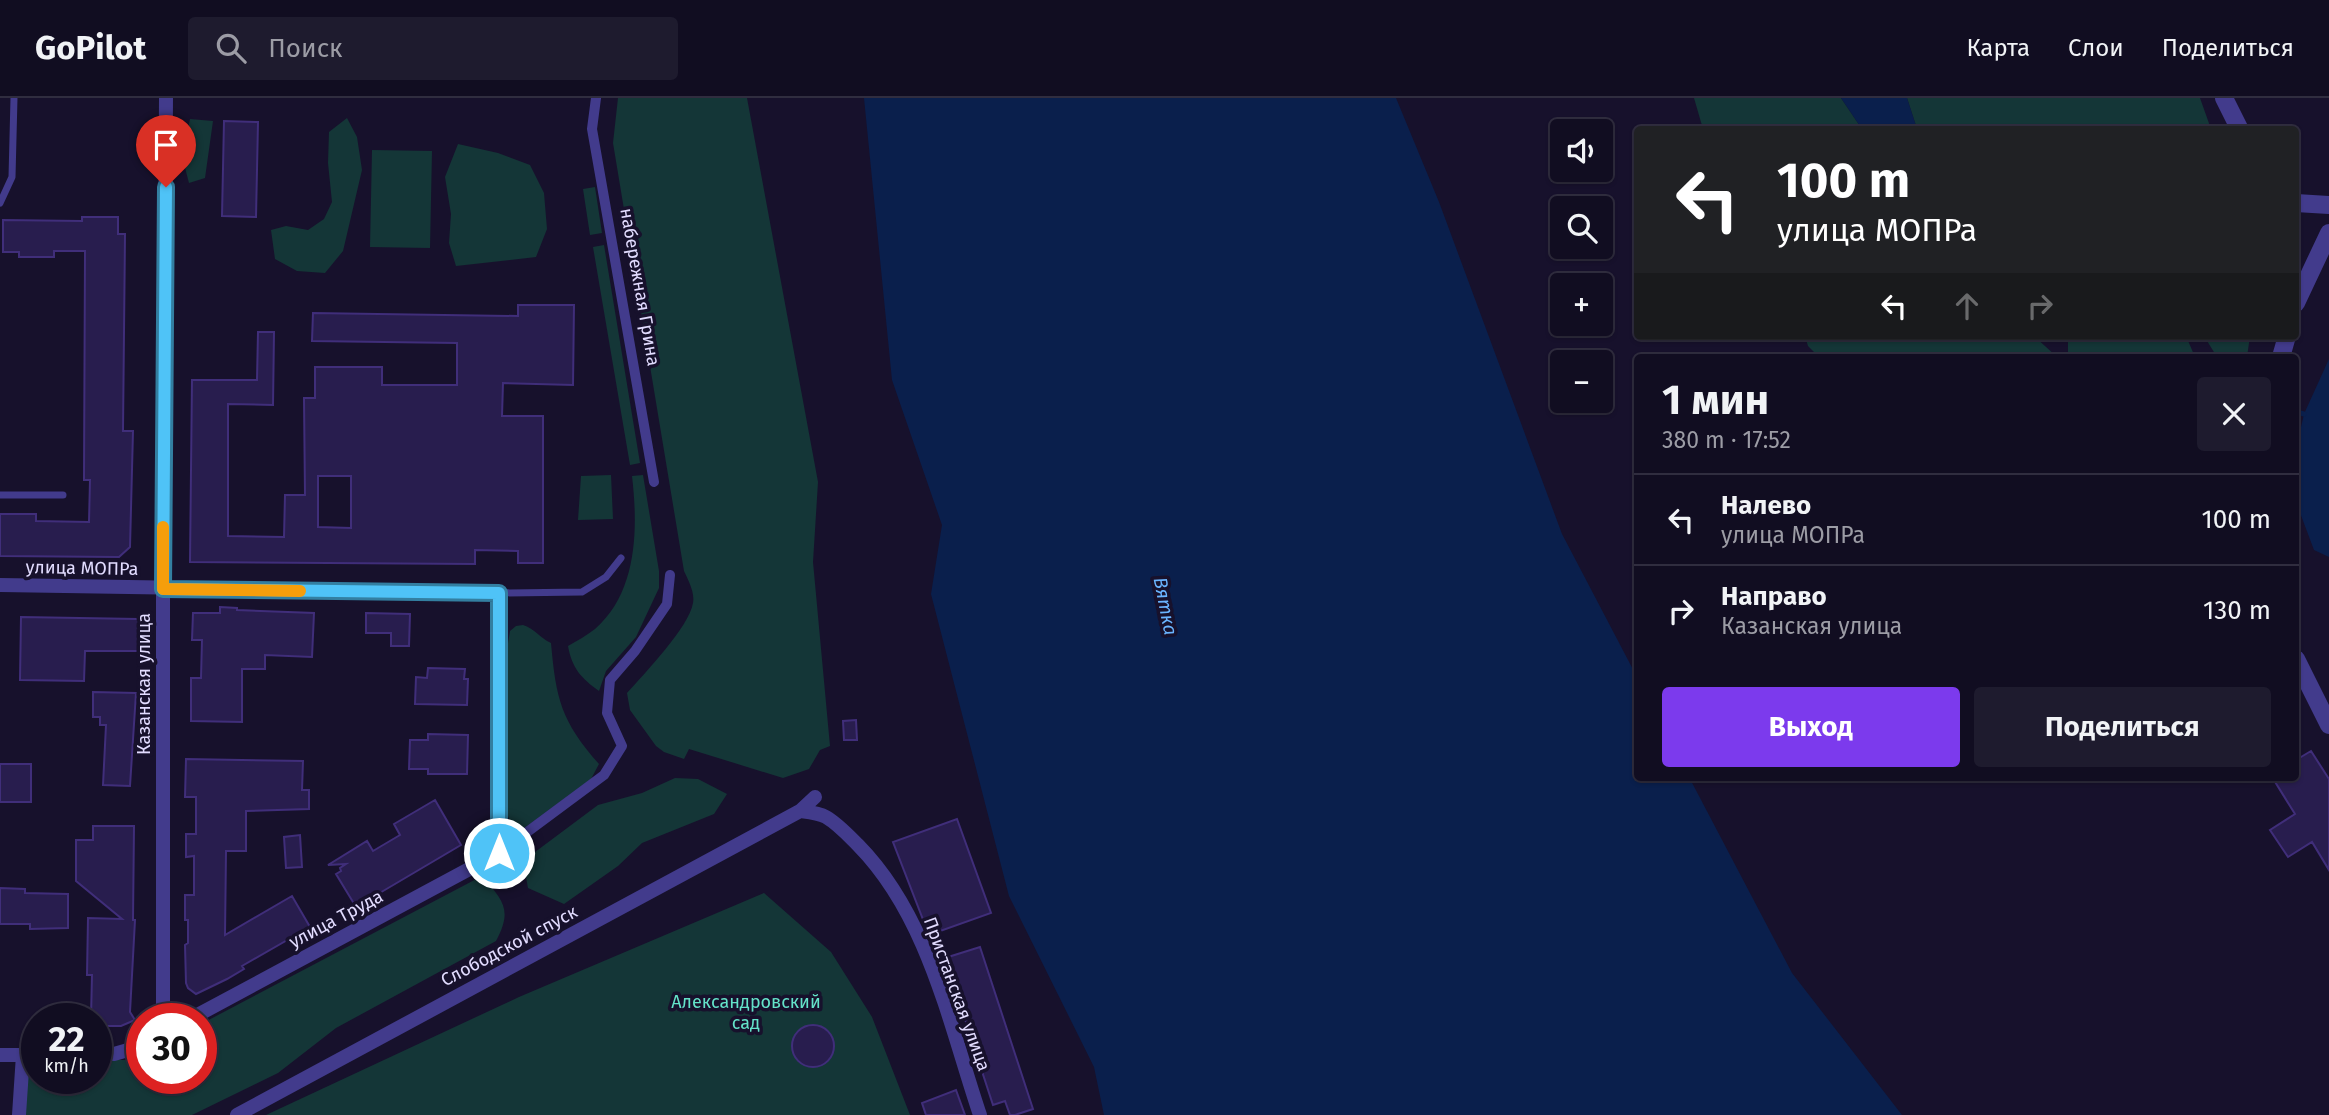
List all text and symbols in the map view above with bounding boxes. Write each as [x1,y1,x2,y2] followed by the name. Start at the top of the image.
[188,17,678,80] search box
[35,28,146,68] text: GoPilot
[212,29,250,67] icon: search
[268,33,343,64] text: Поиск
[1966,34,2030,62] text: Карта
[2068,34,2124,62] text: Слои
[2162,34,2294,62] text: Поделиться
[136,115,196,187] pin
[1550,119,1613,413] map controls
[1550,119,1613,182] button: sound
[147,126,185,164] icon: arrive
[1777,151,1910,210] text: 100 m
[1662,154,1753,245] icon: left
[1550,196,1613,259] button: search
[615,206,665,368] street label: набережная Грина
[1777,211,1977,249] text: улица МОПРа
[1550,273,1613,336] button: +
[1875,287,1913,325] icon: left
[1948,287,1986,325] icon: ahead
[2021,287,2059,325] icon: right
[1550,350,1613,413] button: −
[1662,375,1769,425] text: 1 мин
[2197,377,2271,451] button: close
[1662,426,1791,454] text: 380 m · 17:52
[1721,490,1811,521] text: Налево
[1662,501,1700,539] icon: left
[2202,504,2271,535] text: 100 m
[1721,521,1865,549] text: улица МОПРа
[26,556,138,580] street label: улица МОПРа
[1149,575,1182,637] water label: Вятка
[1721,581,1827,612] text: Направо
[1662,592,1700,630] icon: right
[2203,595,2271,626] text: 130 m
[1721,612,1902,640] text: Казанская улица
[133,613,155,755] street label: Казанская улица
[1662,687,1960,767] button: Выход
[1974,687,2271,767] button: Поделиться
[462,816,536,890] position arrow
[285,885,387,953] street label: улица Труда
[437,900,582,991] street label: Слободской спуск
[919,914,995,1074] street label: Пристанская улица
[671,991,821,1034] park label: Александровский сад
[126,1003,217,1094] speed limit sign: 30
[48,1018,85,1060] text: 22
[44,1055,89,1077] text: km/h

